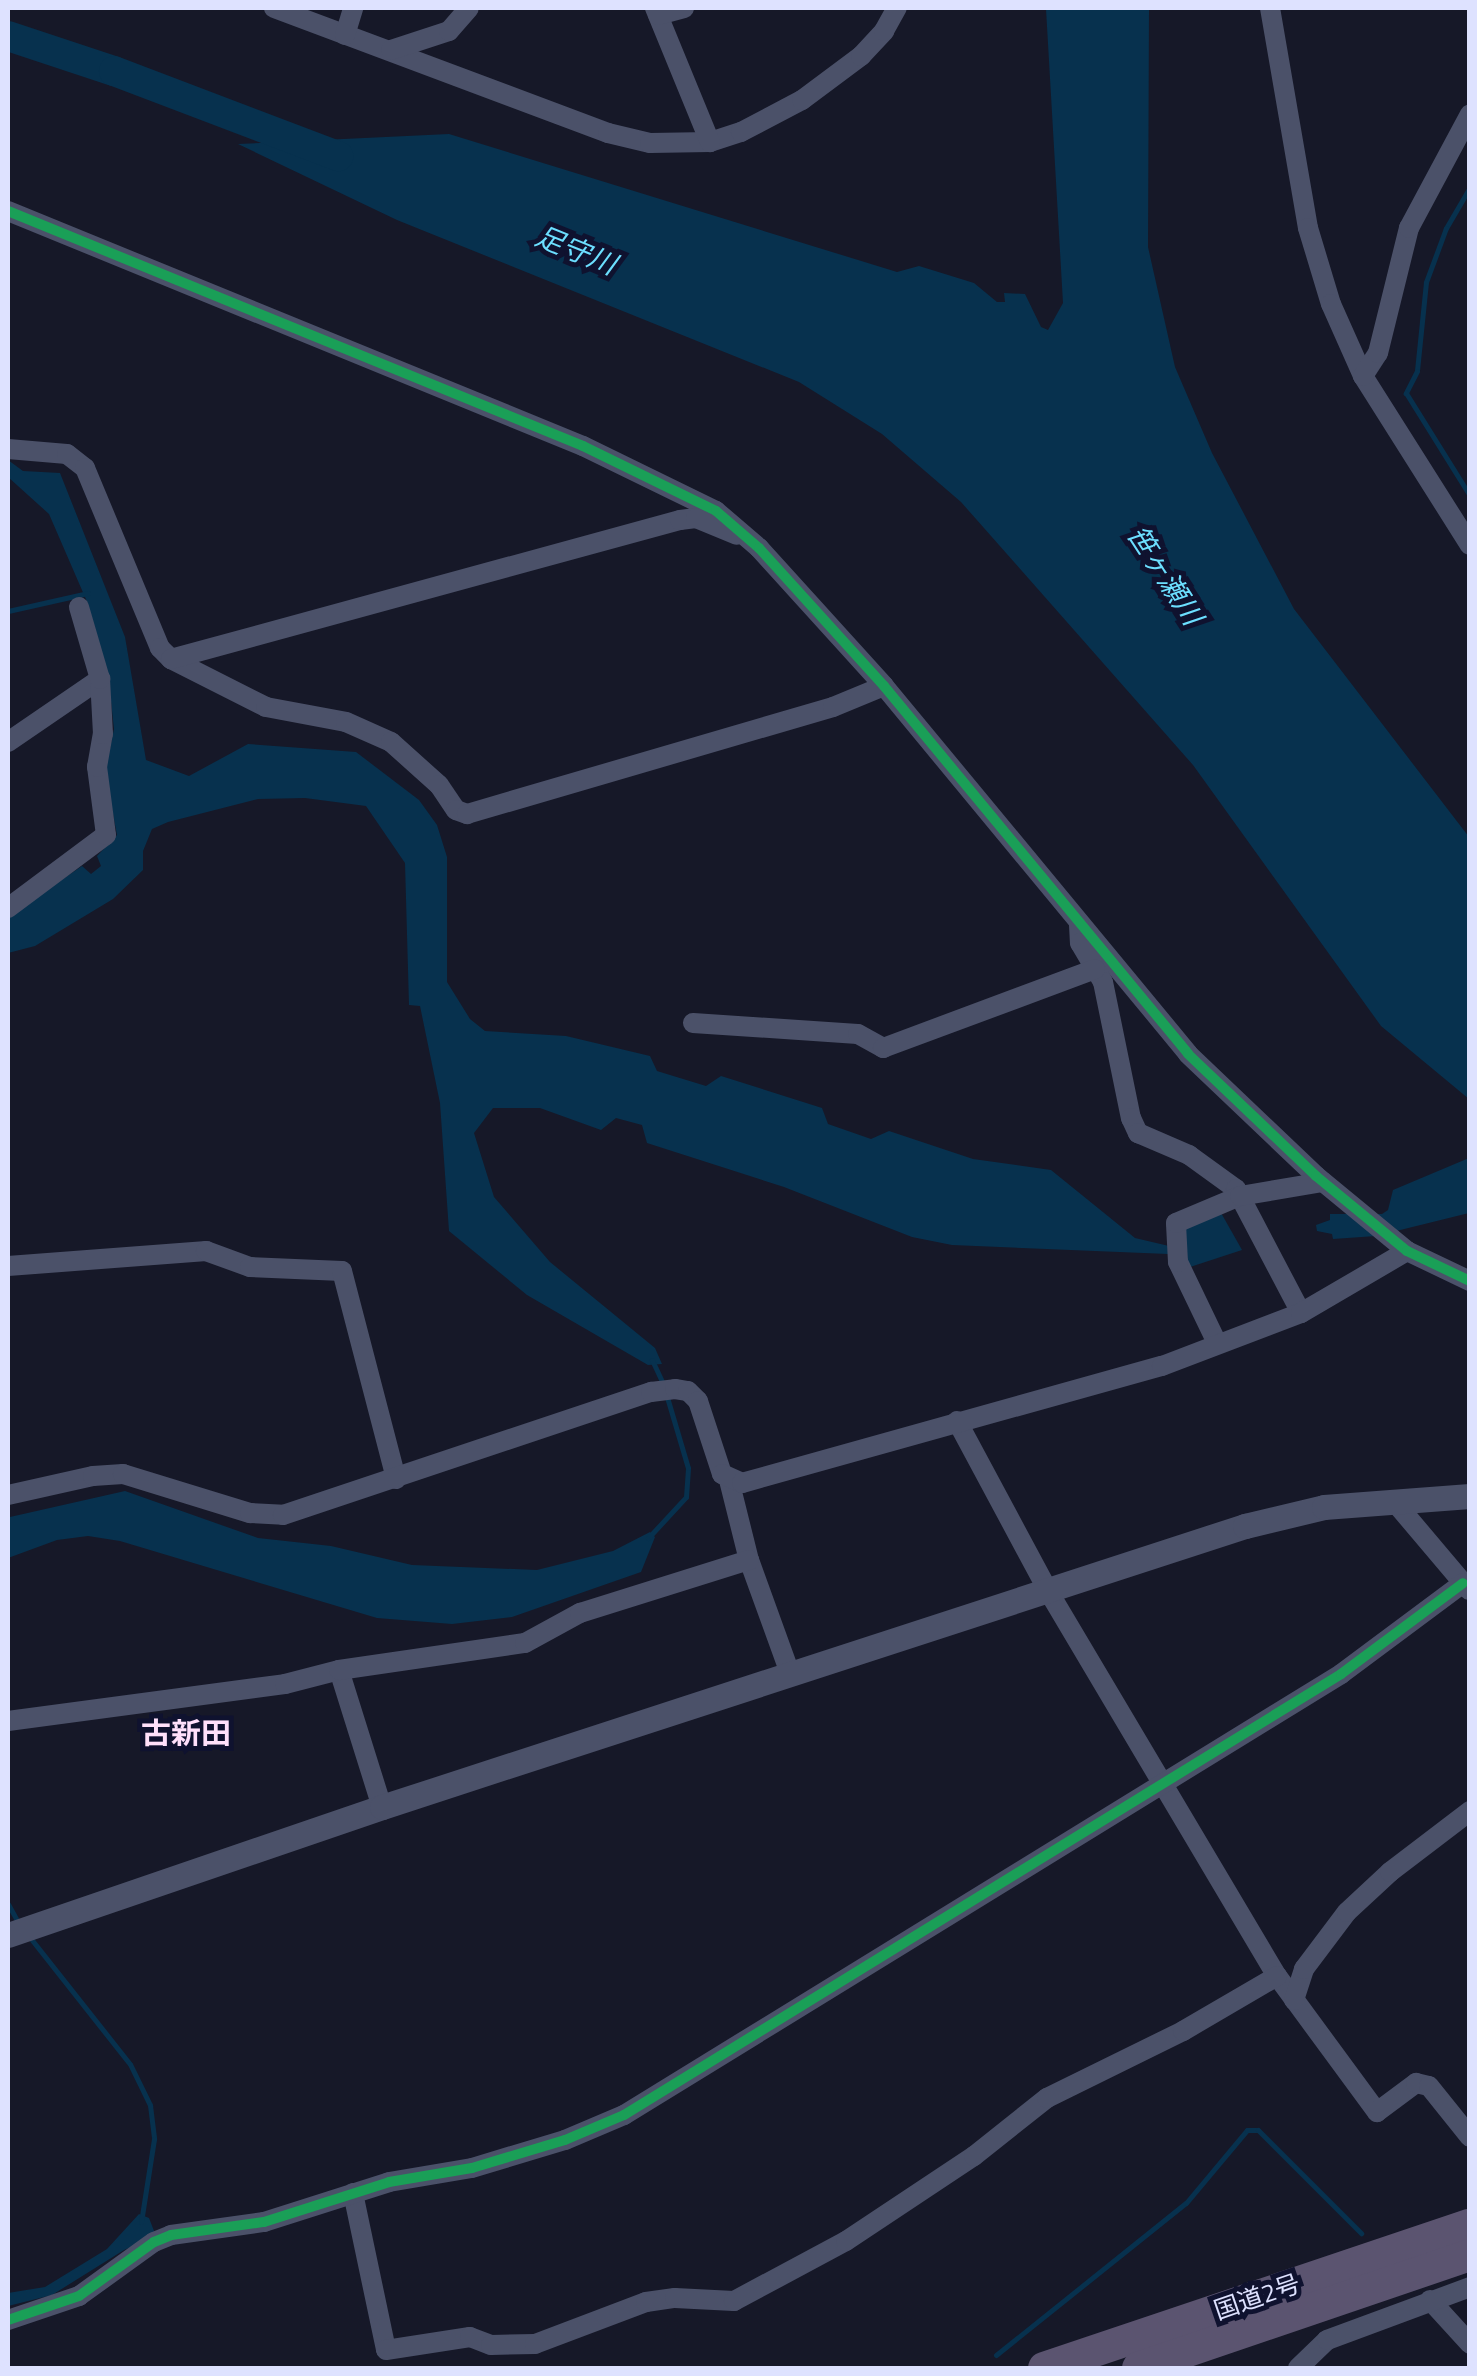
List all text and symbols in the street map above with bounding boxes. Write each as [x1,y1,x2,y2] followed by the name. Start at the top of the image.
[531,219,621,281] water label: 足守川
[1120,519,1210,631] water label: 笹ヶ瀬川
[141,1715,231,1751] district label: 古新田
[1210,2268,1304,2326] street label: 国道2号

